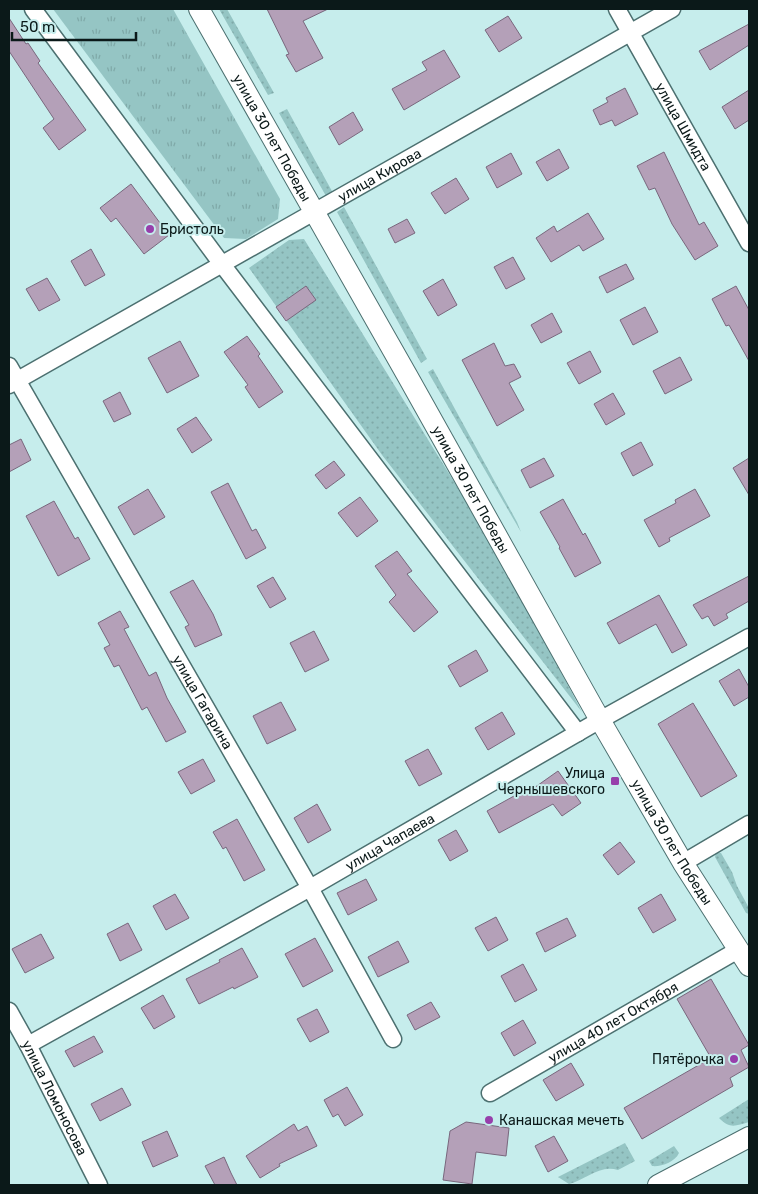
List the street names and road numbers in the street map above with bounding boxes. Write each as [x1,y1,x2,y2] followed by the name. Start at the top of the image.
[229,71,314,204] street label: улица 30 лет Победы
[651,80,715,174] street label: улица Шмидта
[335,145,425,206] street label: улица Кирова
[428,423,513,556] street label: улица 30 лет Победы
[169,652,236,752] street label: улица Гагарина
[627,777,716,908] street label: улица 30 лет Победы
[343,810,438,875] street label: улица Чапаева
[545,978,681,1067] street label: улица 40 лет Октября
[18,1037,91,1158] street label: улица Ломоносова

